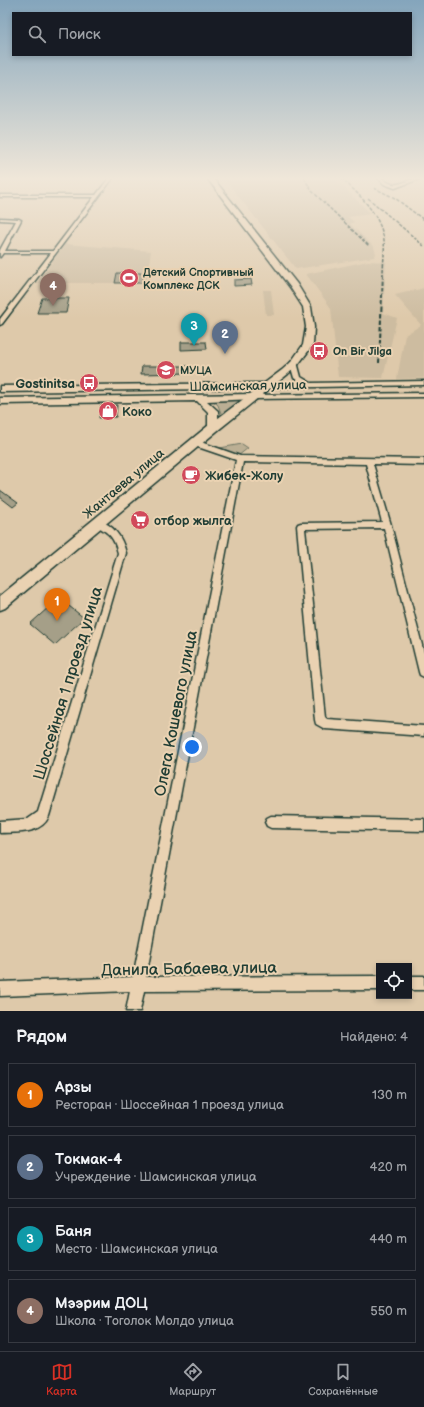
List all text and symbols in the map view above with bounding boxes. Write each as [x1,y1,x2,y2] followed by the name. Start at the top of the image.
[12,12,412,56] search box
[26,23,48,45] icon: search
[58,25,101,44] text: Поиск
[143,266,254,292] place label: Детский Спортивный Комплекс ДСК
[118,267,140,289] sports icon: Детский Спортивный Комплекс ДСК
[40,273,66,306] pin: 4
[181,313,207,346] pin: 3
[212,321,238,354] pin: 2
[308,340,330,362] bus stop icon: On Bir Jilga
[333,345,392,358] place label: On Bir Jilga
[155,359,177,381] school or university icon: МУЦА
[180,364,212,377] place label: МУЦА
[78,372,100,394] bus stop icon: Gostinitsa
[15,376,75,392] place label: Gostinitsa
[189,377,307,395] street label: Шамсинская улица
[97,400,119,422] shop icon: Коко
[122,404,152,420] place label: Коко
[80,445,168,522] street label: Жантаева улица
[180,464,202,486] cafe icon: Жибек-Жолу
[205,468,284,484] place label: Жибек-Жолу
[129,509,151,531] supermarket icon: отбор жылга
[154,513,232,529] place label: отбор жылга
[28,584,106,782] street label: Шоссейная 1 проезд улица
[44,588,70,621] pin: 1
[151,628,202,798] street label: Олега Кошевого улица
[182,737,202,757] your location
[101,958,278,981] street label: Данила Бабаева улица
[376,963,412,999] map controls
[376,963,412,999] button: locate
[16,1027,67,1047] text: Рядом
[340,1029,408,1045] text: Найдено: 4
[55,1078,92,1097] text: Арзы
[27,1087,33,1103] text: 1
[372,1087,407,1103] text: 130 m
[55,1097,284,1113] text: Ресторан · Шоссейная 1 проезд улица
[55,1150,122,1169] text: Токмак-4
[26,1159,34,1175] text: 2
[369,1159,407,1175] text: 420 m
[55,1169,257,1185] text: Учреждение · Шамсинская улица
[55,1222,92,1241] text: Баня
[26,1231,34,1247] text: 3
[369,1231,407,1247] text: 440 m
[55,1241,218,1257] text: Место · Шамсинская улица
[55,1294,148,1313] text: Мээрим ДОЦ
[26,1303,34,1319] text: 4
[370,1303,407,1319] text: 550 m
[55,1313,234,1329] text: Школа · Тоголок Молдо улица
[46,1361,77,1398] tab: Карта
[169,1361,216,1398] tab: Маршрут
[308,1361,378,1398] tab: Сохранённые

